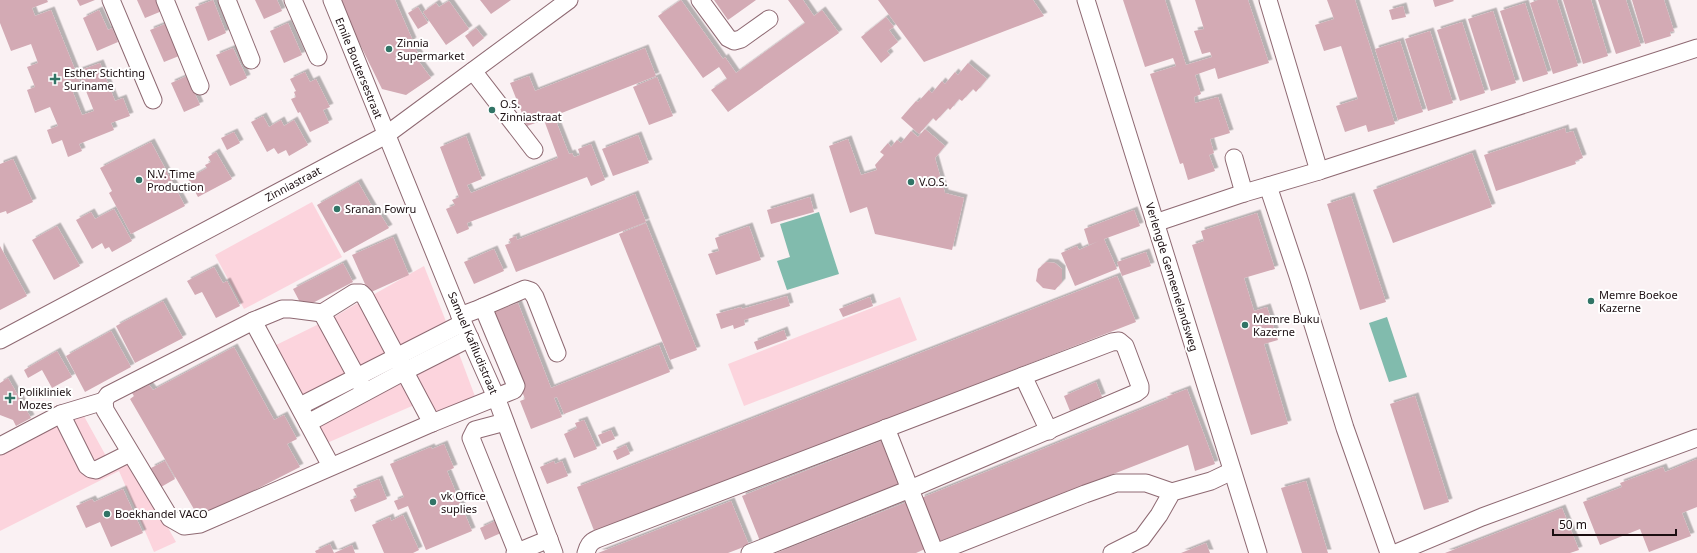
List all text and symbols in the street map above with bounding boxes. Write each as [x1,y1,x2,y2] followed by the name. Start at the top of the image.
[332,15,387,121] street label: Emile Boutersestraat
[397,35,464,63] place label: Zinnia Supermarket
[384,44,394,54] marker: Zinnia Supermarket
[64,65,145,93] place label: Esther Stichting Suriname
[49,73,61,85] marker: Esther Stichting Suriname
[500,96,562,124] place label: O.S. Zinniastraat
[487,105,497,115] marker: O.S. Zinniastraat
[262,162,324,205] street label: Zinniastraat
[147,166,204,194] place label: N.V. Time Production
[919,174,948,189] place label: V.O.S.
[134,175,144,185] marker: N.V. Time Production
[906,177,916,187] marker: V.O.S.
[345,201,416,216] place label: Sranan Fowru
[1143,201,1202,353] street label: Verlengde Gemeenelandsweg
[332,204,342,214] marker: Sranan Fowru
[1599,287,1678,315] place label: Memre Boekoe Kazerne
[445,289,502,396] street label: Samuel Kafiludistraat
[1586,296,1596,306] marker: Memre Boekoe Kazerne
[1253,311,1319,339] place label: Memre Buku Kazerne
[1240,320,1250,330] marker: Memre Buku Kazerne
[19,384,71,412] place label: Polikliniek Mozes
[4,392,16,404] marker: Polikliniek Mozes
[441,488,486,516] place label: vk Office suplies
[428,497,438,507] marker: vk Office suplies
[115,506,208,521] place label: Boekhandel VACO
[102,509,112,519] marker: Boekhandel VACO
[1553,511,1676,537] scale bar
[1559,516,1587,533] text: 50 m

